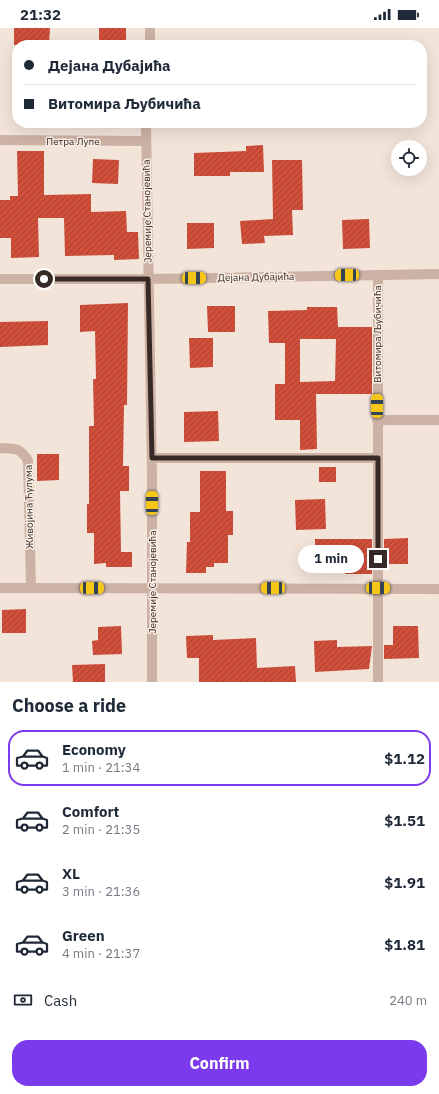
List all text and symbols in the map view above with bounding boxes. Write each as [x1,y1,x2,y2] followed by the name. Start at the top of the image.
[20,5,61,24] text: 21:32
[48,56,171,75] text: Дејана Дубајића
[48,94,201,113] text: Витомира Љубичића
[46,135,100,148] street label: Петра Лупе
[391,140,427,176] map controls
[391,140,427,176] button: locate
[140,159,154,263] street label: Јеремије Станојевића
[335,269,359,281] car
[35,270,53,288] route start
[218,270,295,284] street label: Дејана Дубајића
[182,272,206,284] car
[371,284,384,383] street label: Витомира Љубичића
[371,394,383,418] car
[22,464,36,549] street label: Живојина Ћулума
[146,491,158,515] car
[146,530,159,634] street label: Јеремије Станојевића
[298,545,364,573] callout: 1 min
[314,550,348,567] text: 1 min
[369,550,387,568] route end
[80,582,104,594] car
[261,582,285,594] car
[366,582,390,594] car
[12,694,126,717] text: Choose a ride
[14,740,50,776] icon: car
[62,740,126,759] text: Economy
[384,749,425,768] text: $1.12
[62,759,140,776] text: 1 min · 21:34
[14,802,50,838] icon: car
[62,802,119,821] text: Comfort
[384,811,425,830] text: $1.51
[62,821,140,838] text: 2 min · 21:35
[14,864,50,900] icon: car
[62,864,80,883] text: XL
[384,873,425,892] text: $1.91
[62,883,140,900] text: 3 min · 21:36
[14,926,50,962] icon: car
[62,926,105,945] text: Green
[384,935,425,954] text: $1.81
[62,945,140,962] text: 4 min · 21:37
[12,989,34,1011] icon: cash
[44,991,77,1010] text: Cash
[389,992,427,1009] text: 240 m
[12,1040,427,1086] button: Confirm

